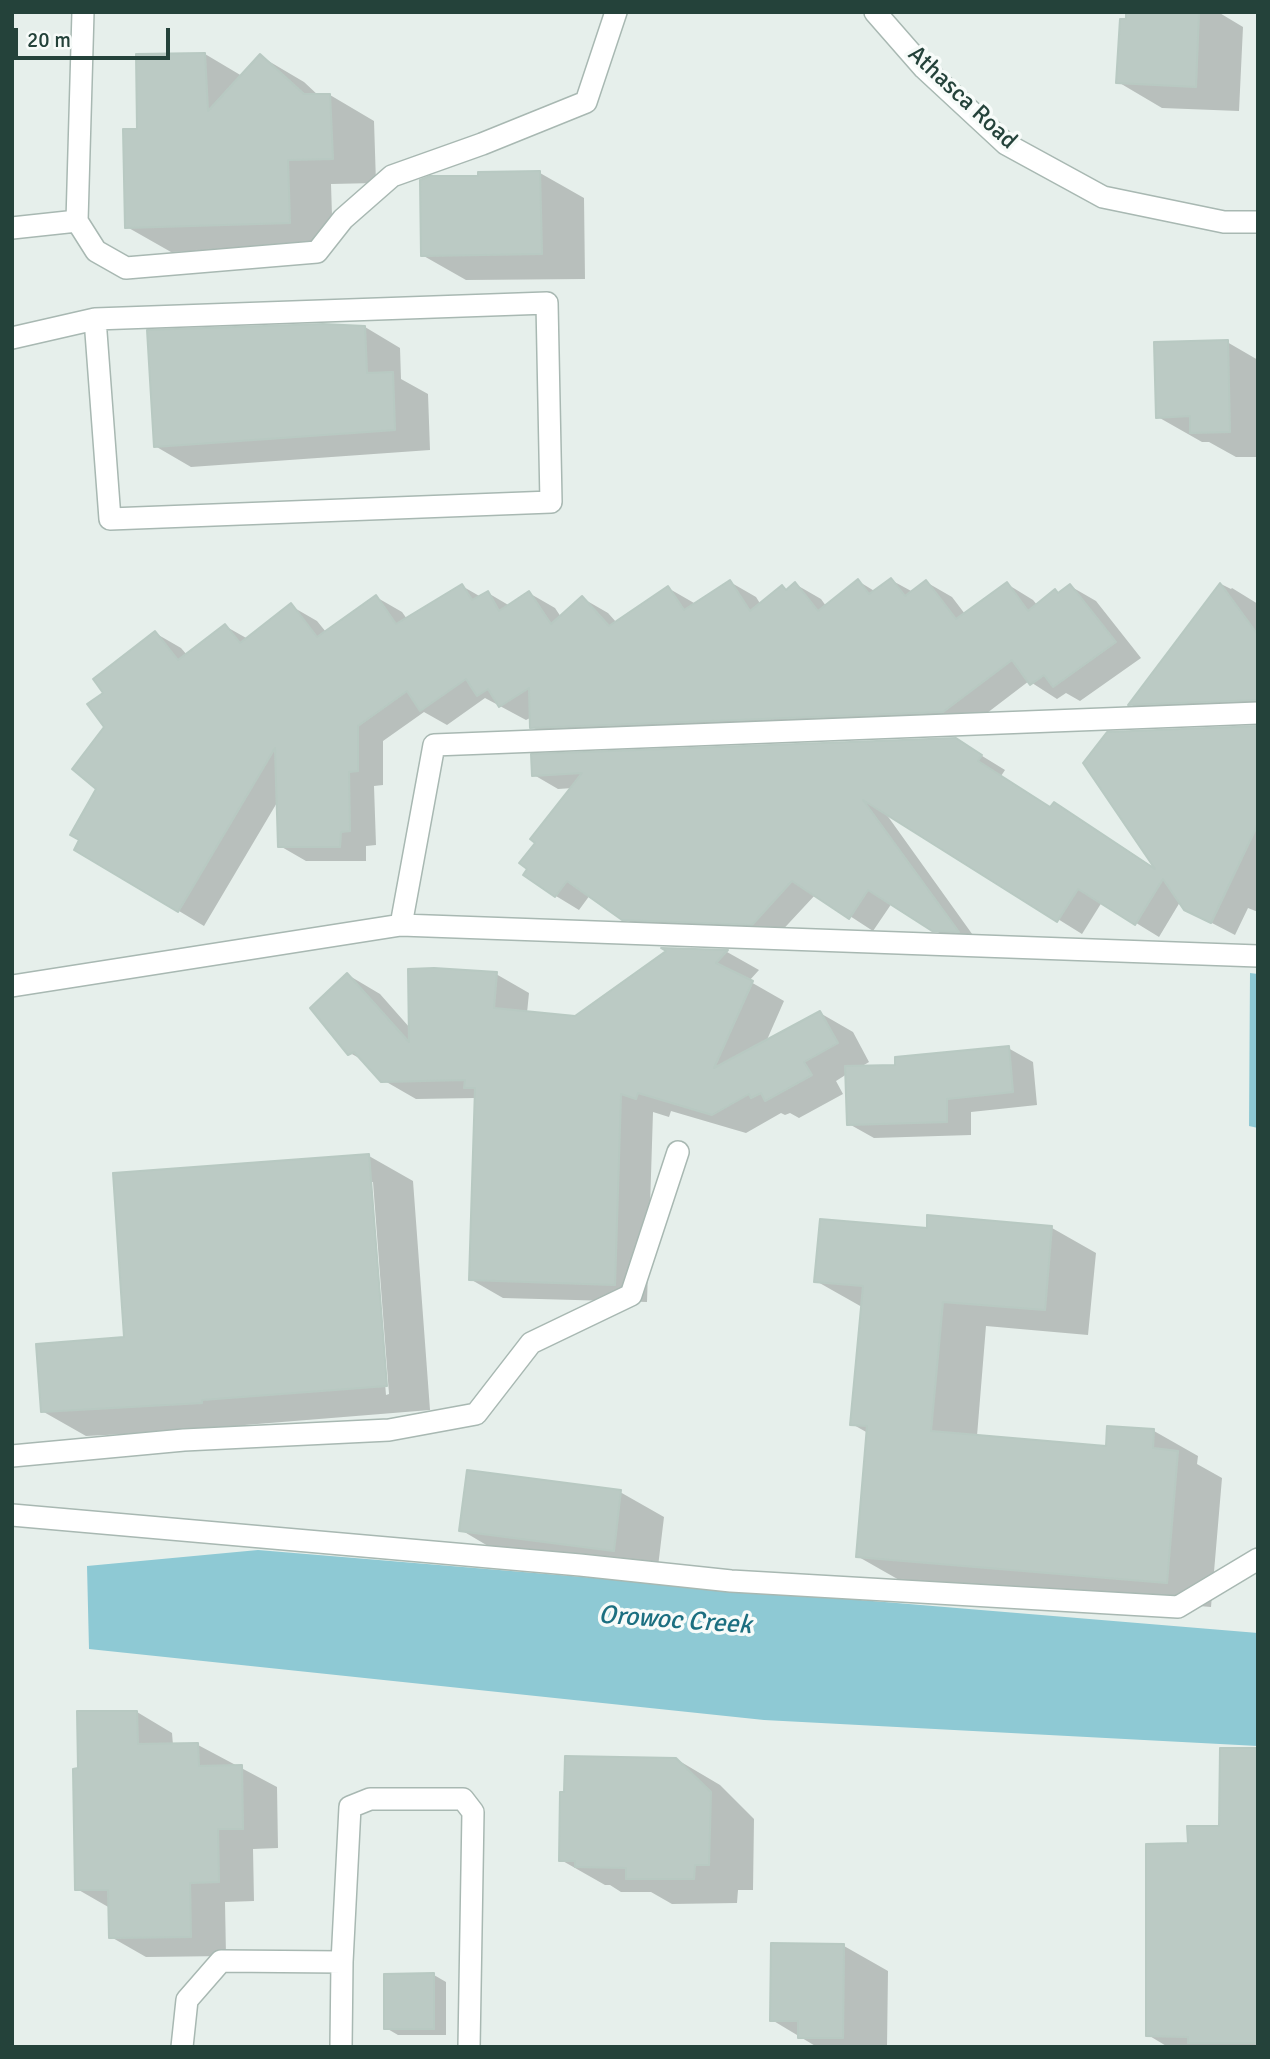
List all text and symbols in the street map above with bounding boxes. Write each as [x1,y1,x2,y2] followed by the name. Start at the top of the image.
[18,14,173,58] scale bar
[27,27,71,53] text: 20 m
[902,40,1022,156] street label: Athasca Road
[597,1600,753,1642] water label: Orowoc Creek

